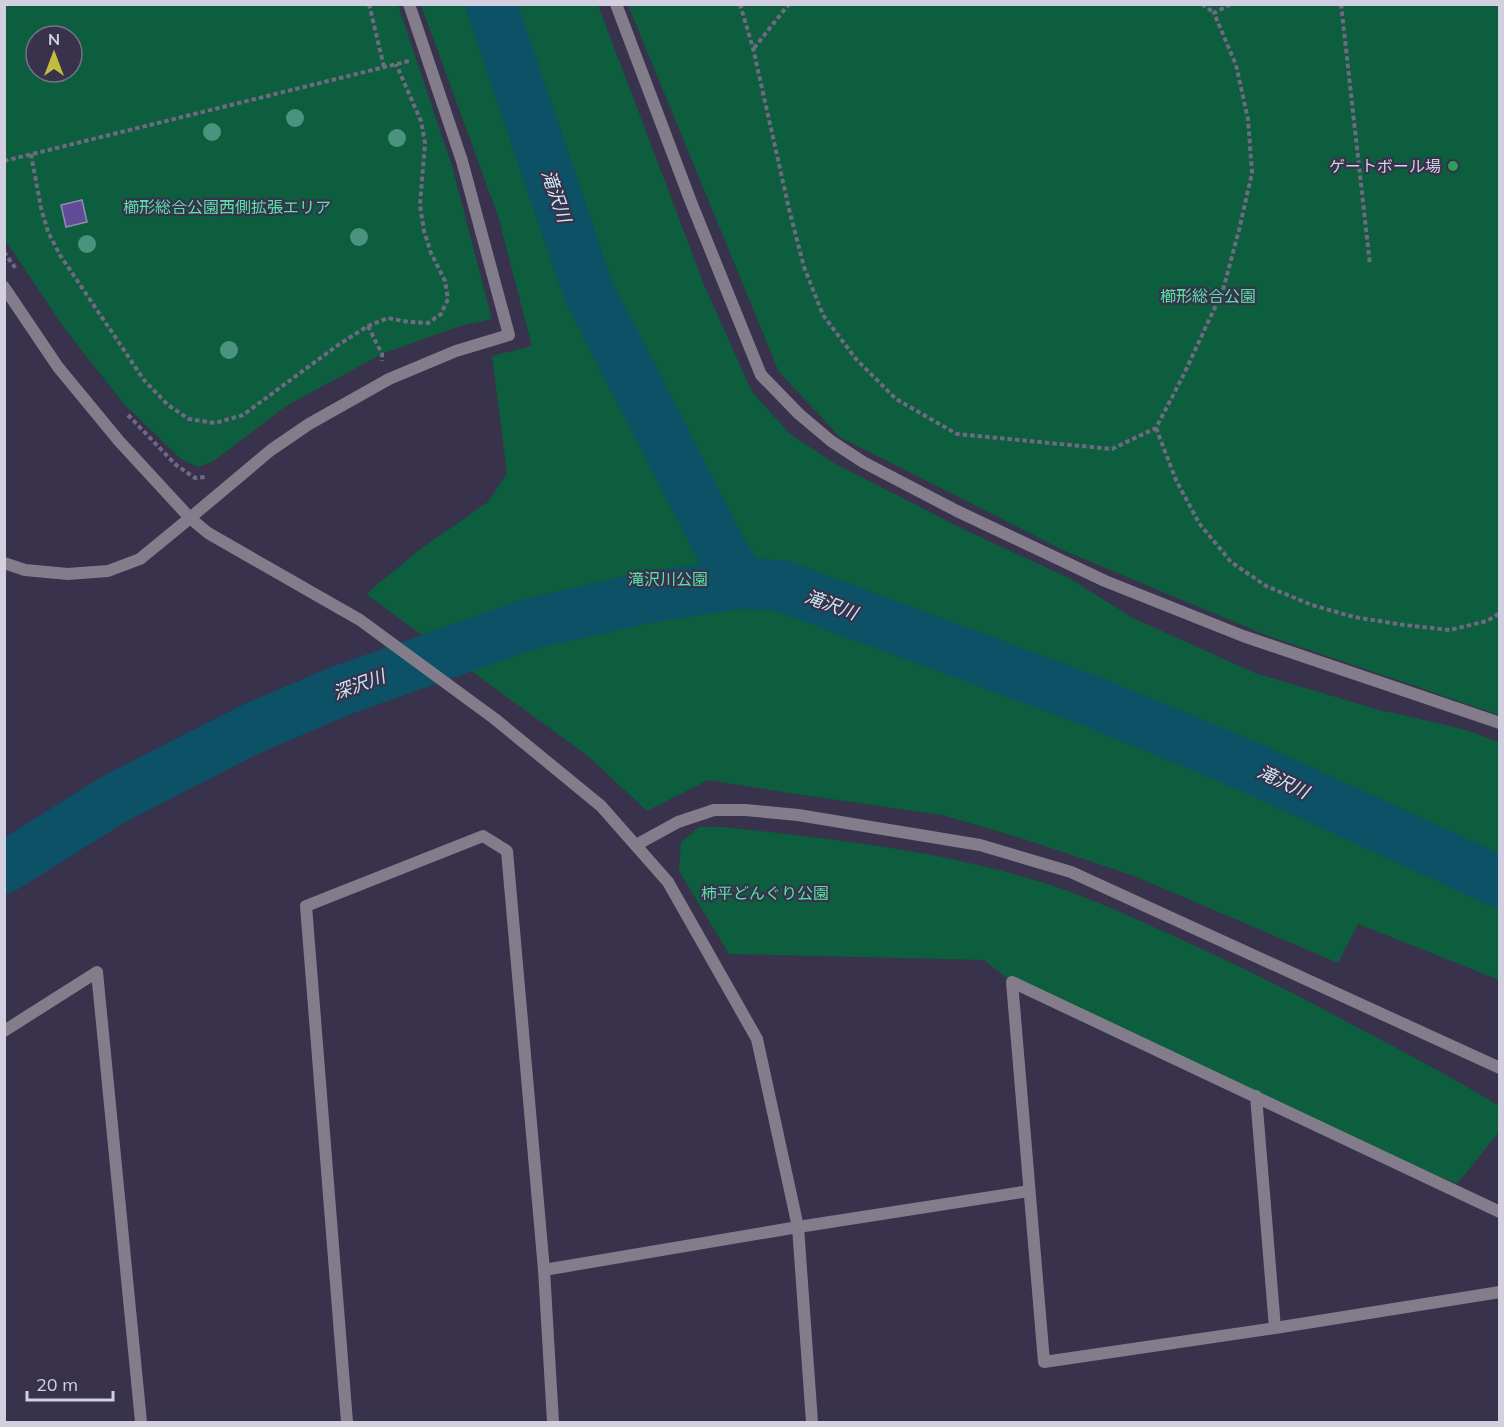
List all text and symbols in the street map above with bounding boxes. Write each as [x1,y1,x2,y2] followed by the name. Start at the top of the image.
[24,24,84,84] north arrow
[48,29,60,49] text: N
[1329,156,1441,176] place label: ゲートボール場
[1446,159,1460,173] marker: ゲートボール場
[537,167,577,227] water label: 滝沢川
[123,197,331,217] park label: 櫛形総合公園西側拡張エリア
[1160,286,1256,306] park label: 櫛形総合公園
[628,569,708,589] park label: 滝沢川公園
[802,584,862,625] water label: 滝沢川
[330,664,390,705] water label: 深沢川
[1254,760,1314,804] water label: 滝沢川
[701,883,829,903] park label: 柿平どんぐり公園
[27,1364,112,1402] scale bar
[36,1373,78,1396] text: 20 m

